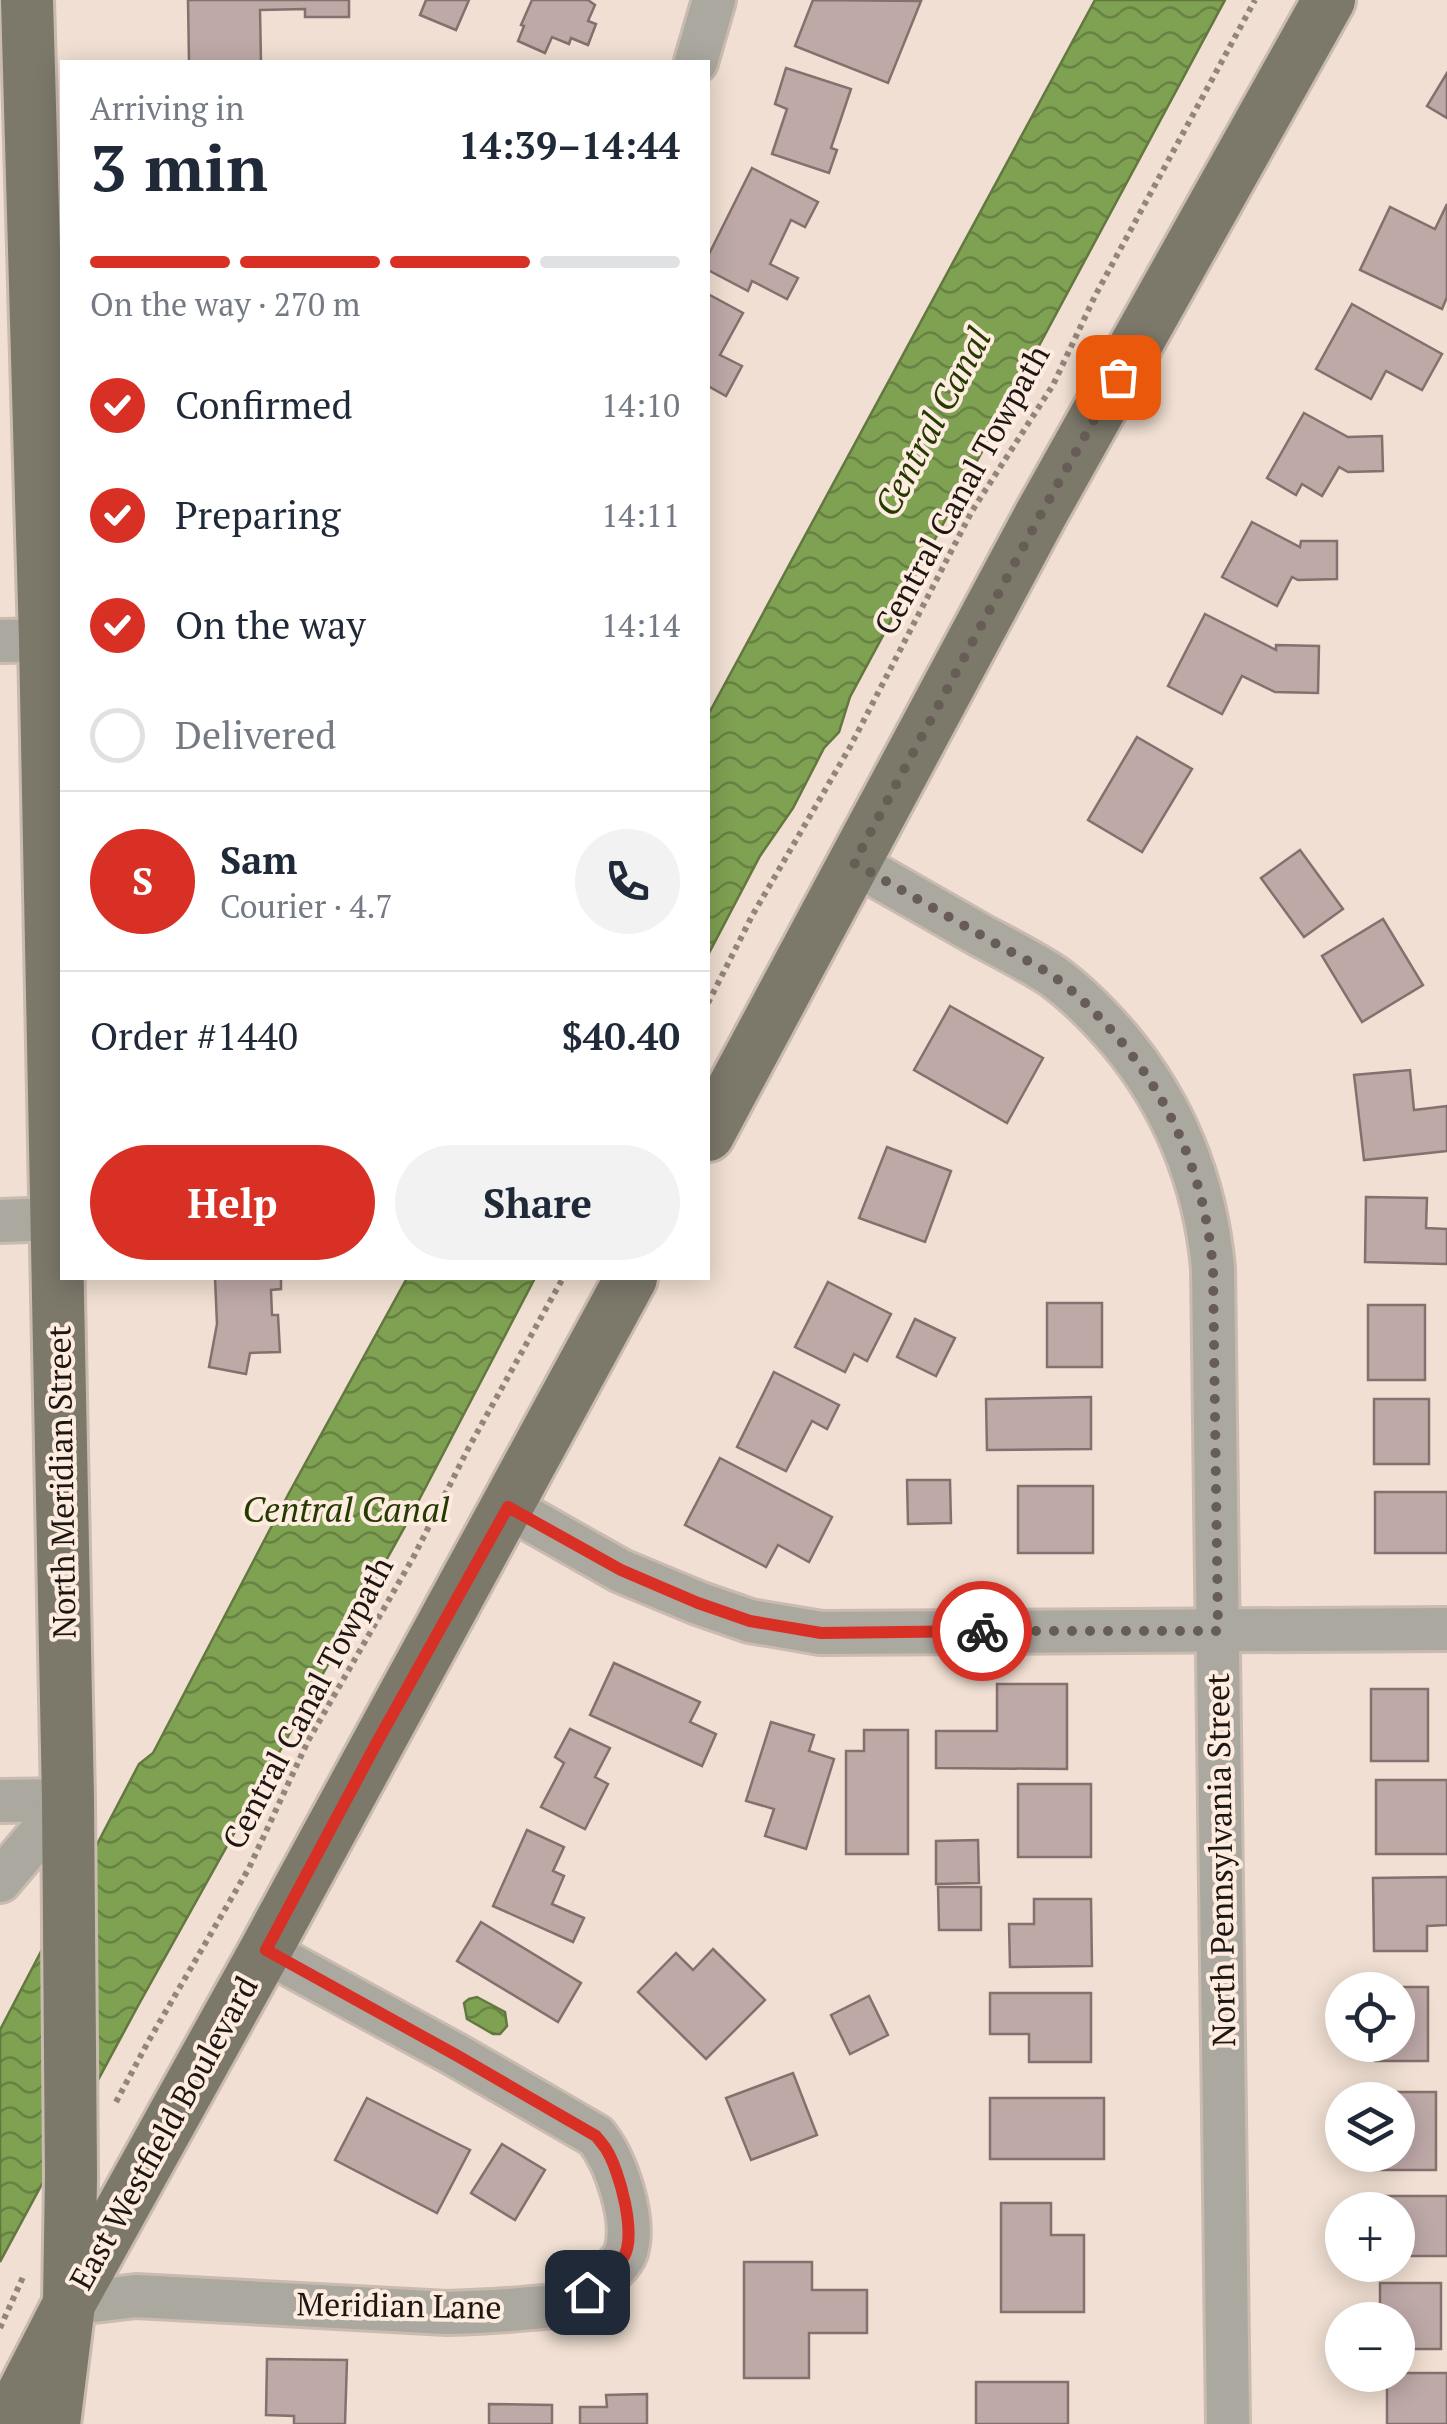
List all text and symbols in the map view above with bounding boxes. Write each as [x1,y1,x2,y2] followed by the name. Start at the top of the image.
[90,87,244,129] text: Arriving in
[458,120,680,170] text: 14:39–14:44
[90,123,268,210] text: 3 min
[90,283,360,325] text: On the way · 270 m
[863,319,1001,524] water label: Central Canal
[1076,335,1161,420] pin
[864,337,1058,642] street label: Central Canal Towpath
[1091,350,1146,405] icon: bag
[90,378,145,433] icon: check
[175,380,353,430] text: Confirmed
[601,384,680,426] text: 14:10
[90,488,145,543] icon: check
[175,490,341,540] text: Preparing
[601,494,680,536] text: 14:11
[90,598,145,653] icon: check
[175,600,366,650] text: On the way
[601,604,680,646] text: 14:14
[175,710,336,760] text: Delivered
[575,829,680,934] button: phone
[220,835,297,885] text: Sam
[132,856,153,906] text: S
[220,885,392,927] text: Courier · 4.7
[90,1011,298,1061] text: Order #1440
[561,1011,680,1061] text: $40.40
[90,1145,375,1260] button: Help
[395,1145,680,1260] button: Share
[37,1325,85,1639] street label: North Meridian Street
[242,1486,450,1532] water label: Central Canal
[212,1549,402,1856] street label: Central Canal Towpath
[932,1581,1032,1681] courier
[955,1604,1010,1659] icon: bike
[1196,1673,1244,2047] street label: North Pennsylvania Street
[60,1968,267,2297] street label: East Westfield Boulevard
[1325,1972,1415,2392] map controls
[1325,1972,1415,2062] button: locate
[1325,2082,1415,2172] button: layers
[1325,2192,1415,2282] button: +
[545,2250,630,2335] pin
[560,2265,615,2320] icon: home
[296,2282,502,2328] street label: Meridian Lane
[1325,2302,1415,2392] button: −

